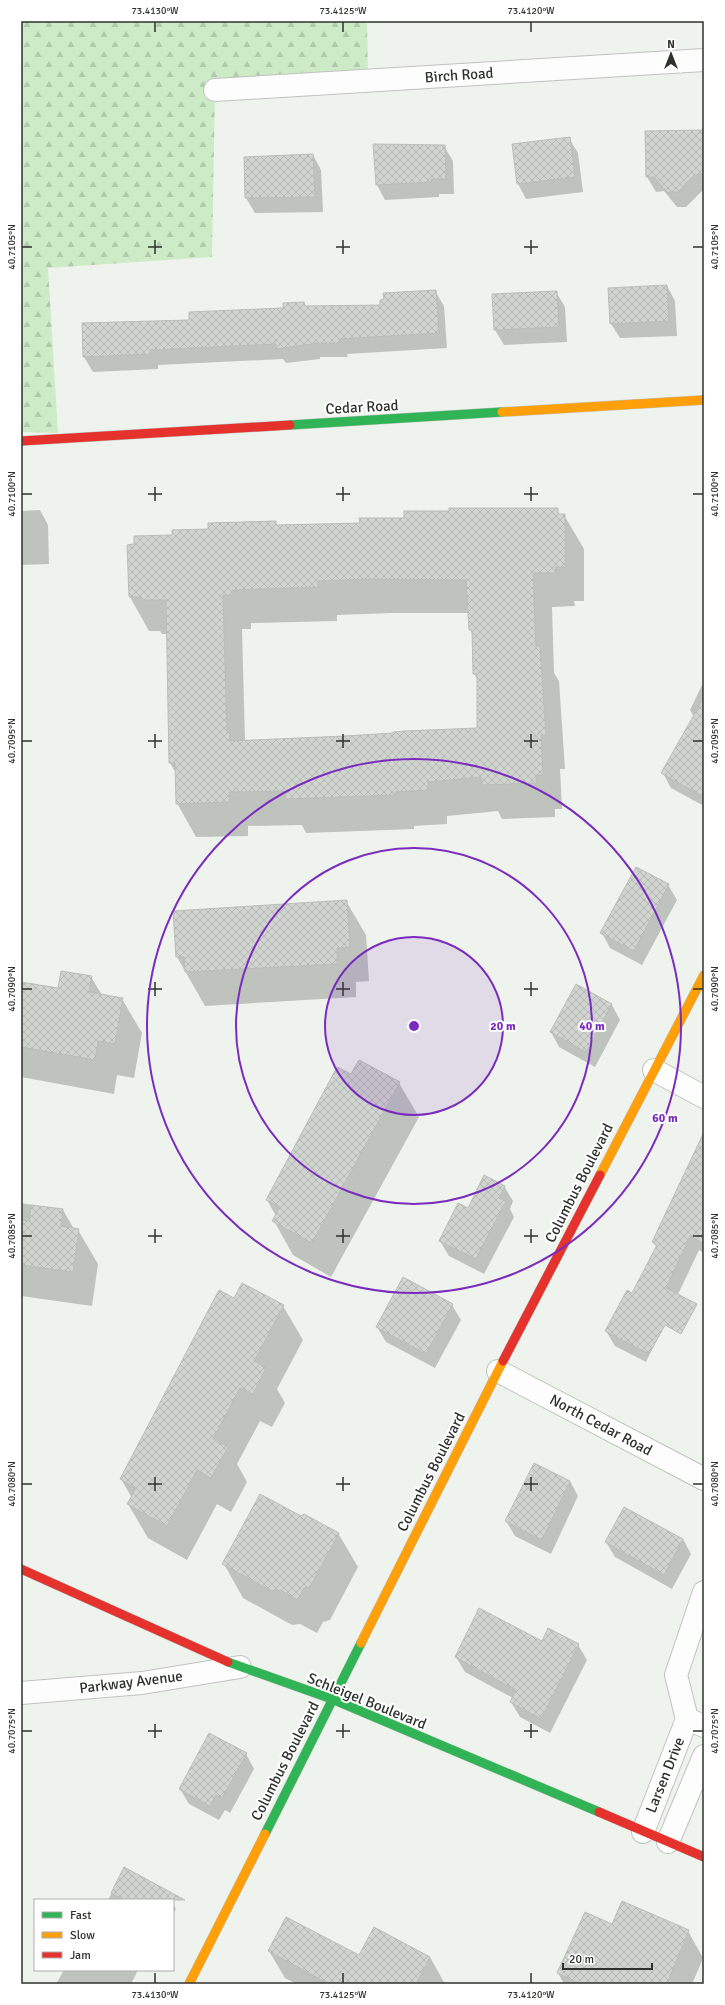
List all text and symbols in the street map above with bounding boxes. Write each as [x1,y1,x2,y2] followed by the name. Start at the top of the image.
[131,5,179,17] text: 73.4130°W
[319,5,367,17] text: 73.4125°W
[507,5,555,17] text: 73.4120°W
[651,34,691,74] north arrow
[667,38,675,51] text: N
[424,64,494,86] street label: Birch Road
[6,224,18,270] text: 40.7105°N
[709,224,721,270] text: 40.7105°N
[325,396,399,418] street label: Cedar Road
[6,471,18,517] text: 40.7100°N
[709,471,721,517] text: 40.7100°N
[6,718,18,764] text: 40.7095°N
[709,718,721,764] text: 40.7095°N
[6,966,18,1012] text: 40.7090°N
[709,966,721,1012] text: 40.7090°N
[407,1019,421,1033] centre of rings
[490,1019,516,1034] text: 20 m
[579,1019,605,1034] text: 40 m
[652,1111,678,1126] text: 60 m
[541,1120,617,1246] street label: Columbus Boulevard
[6,1213,18,1259] text: 40.7085°N
[709,1213,721,1259] text: 40.7085°N
[547,1390,655,1460] street label: North Cedar Road
[393,1409,469,1535] street label: Columbus Boulevard
[6,1461,18,1507] text: 40.7080°N
[709,1461,721,1507] text: 40.7080°N
[78,1667,184,1697] street label: Parkway Avenue
[305,1669,429,1733] street label: Schleigel Boulevard
[247,1698,323,1824] street label: Columbus Boulevard
[6,1708,18,1754] text: 40.7075°N
[709,1708,721,1754] text: 40.7075°N
[642,1735,688,1815] street label: Larsen Drive
[34,1899,174,1971] legend
[70,1908,91,1923] text: Fast
[70,1928,95,1943] text: Slow
[563,1945,652,1971] scale bar
[70,1948,91,1963] text: Jam
[569,1952,594,1967] text: 20 m
[131,1989,179,2001] text: 73.4130°W
[319,1989,367,2001] text: 73.4125°W
[507,1989,555,2001] text: 73.4120°W

